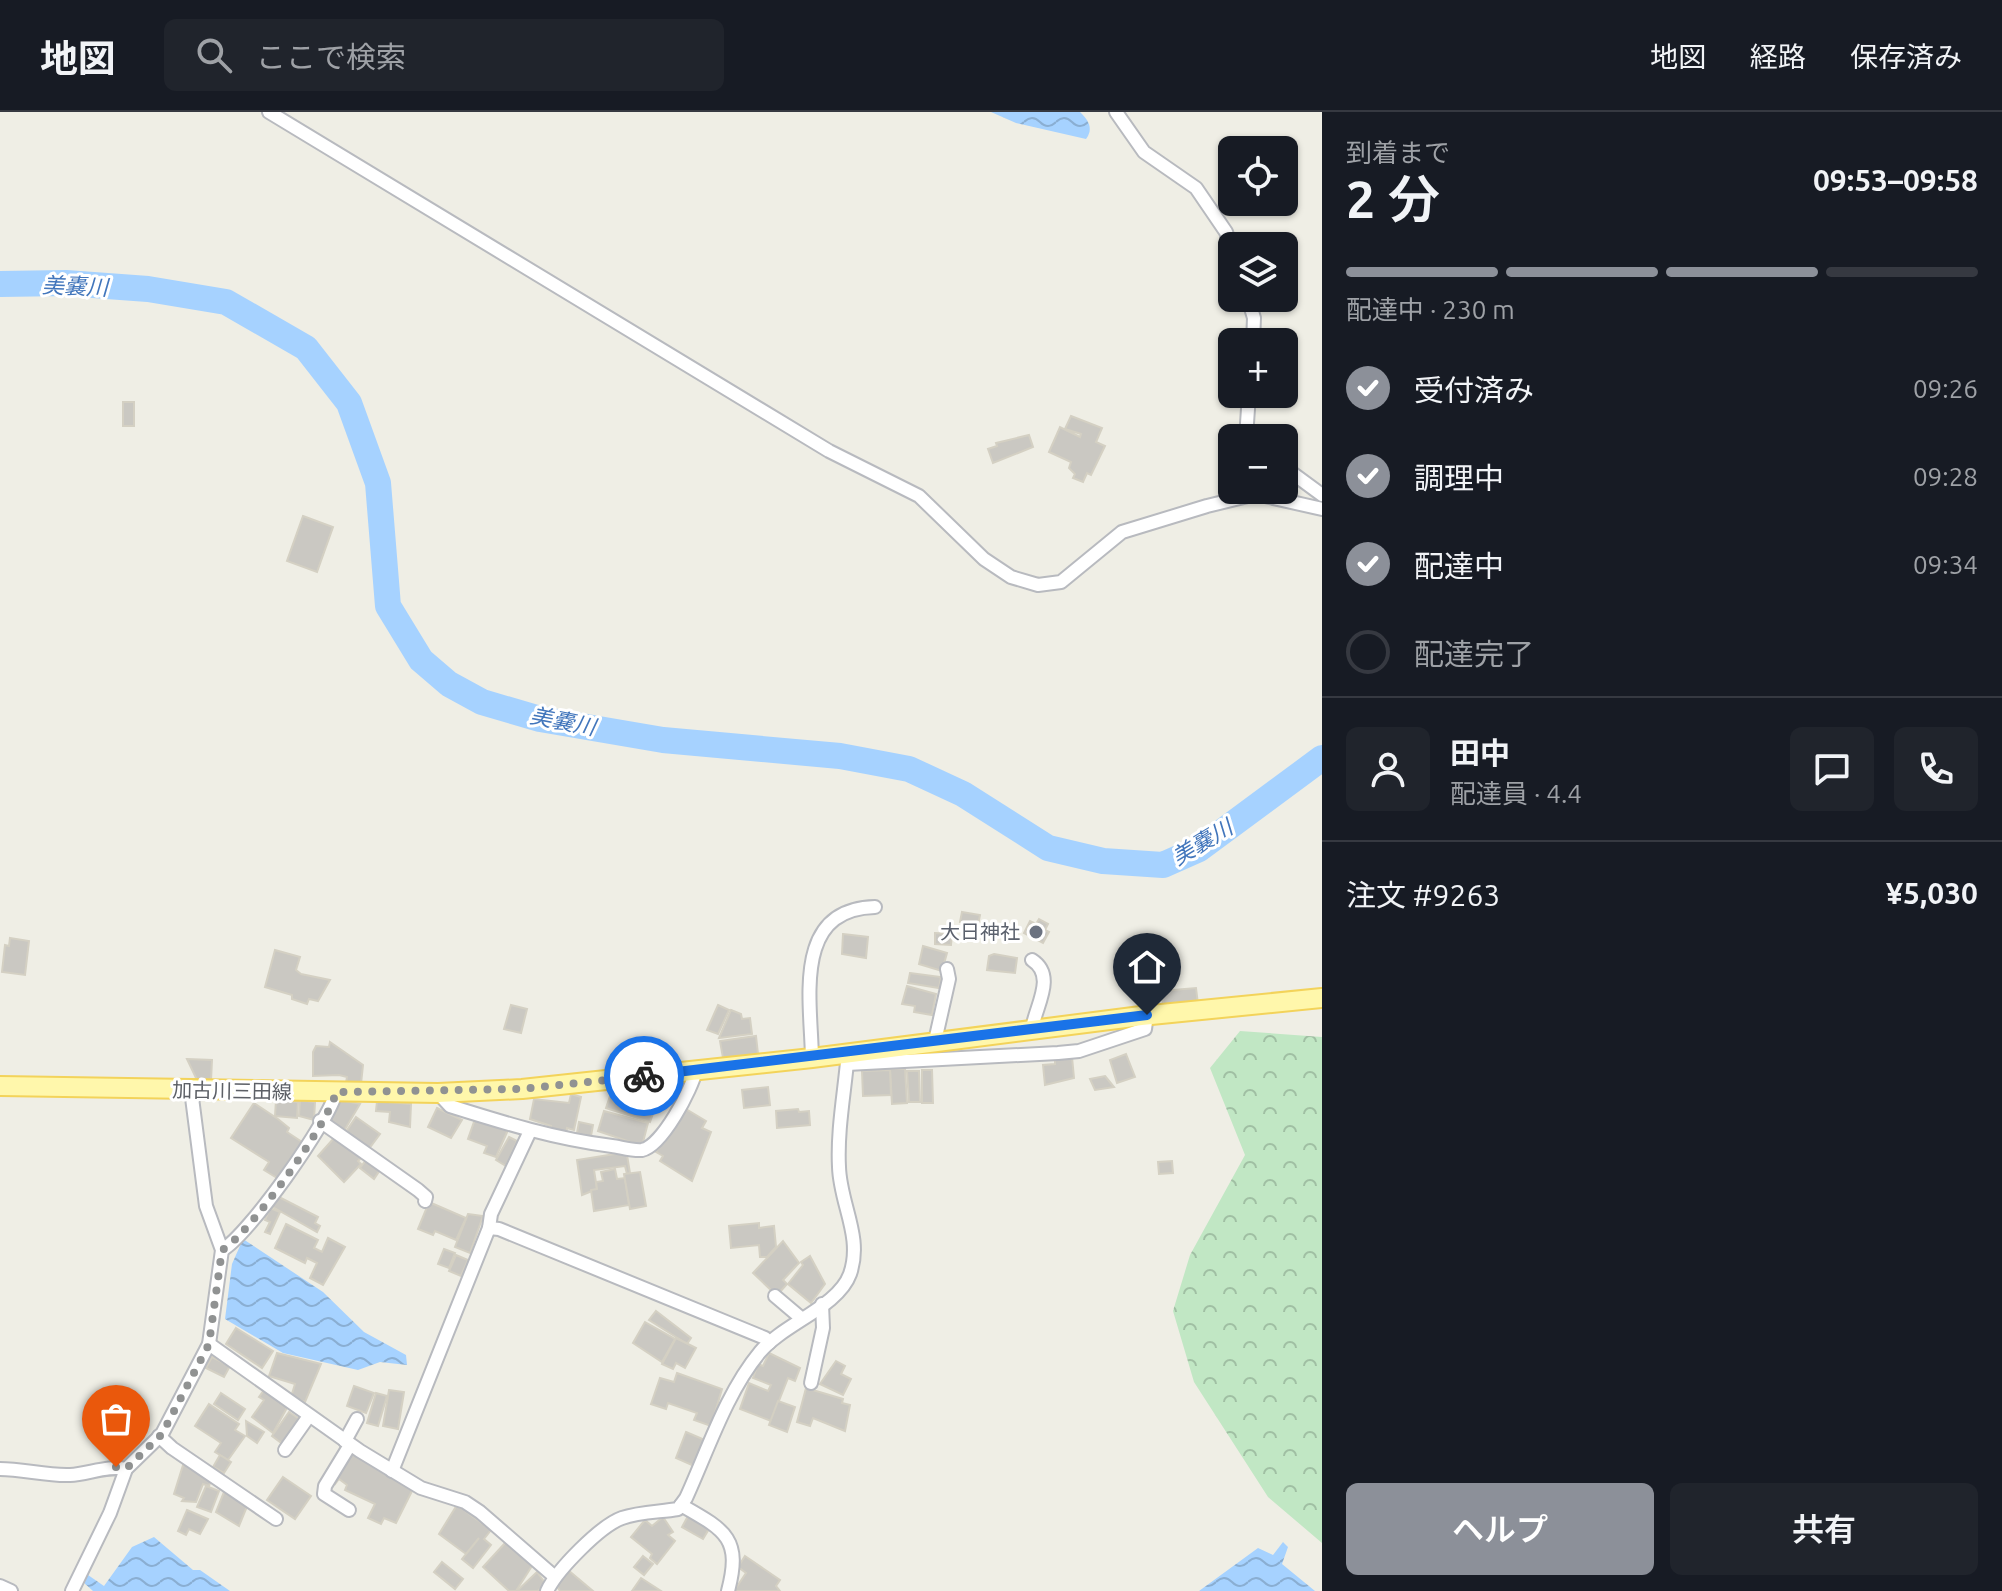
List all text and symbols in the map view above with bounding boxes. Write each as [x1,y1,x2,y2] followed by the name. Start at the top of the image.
[164,19,724,91] search box
[192,33,236,77] icon: search
[40,37,116,79] text: 地図
[256,40,406,74] text: ここで検索
[1650,41,1706,72] text: 地図
[1750,41,1806,72] text: 経路
[1850,41,1962,72] text: 保存済み
[1218,136,1298,504] map controls
[1218,136,1298,216] button: locate
[1346,138,1450,167] text: 到着まで
[1813,163,1978,197] text: 09:53–09:58
[1346,170,1440,228] text: 2 分
[1218,232,1298,312] button: layers
[42,272,110,299] water label: 美嚢川
[1346,295,1515,324] text: 配達中 · 230 m
[1218,328,1298,408] button: +
[1346,366,1390,410] icon: check
[1414,373,1534,407] text: 受付済み
[1913,374,1978,403] text: 09:26
[1218,424,1298,504] button: −
[1346,454,1390,498] icon: check
[1414,461,1504,495] text: 調理中
[1913,462,1978,491] text: 09:28
[1346,542,1390,586] icon: check
[1414,549,1504,583] text: 配達中
[1913,550,1978,579] text: 09:34
[1414,637,1534,671] text: 配達完了
[528,702,600,739] water label: 美嚢川
[1346,727,1430,811] button: person
[1790,727,1874,811] button: chat
[1894,727,1978,811] button: phone
[1450,736,1510,770] text: 田中
[1450,779,1582,808] text: 配達員 · 4.4
[1167,813,1238,869] water label: 美嚢川
[1886,876,1978,910] text: ¥5,030
[1346,878,1500,912] text: 注文 #9263
[940,920,1020,943] place label: 大日神社
[1027,923,1045,941] marker: 大日神社
[1113,933,1181,1015] pin
[1125,945,1169,989] icon: home
[604,1036,684,1116] courier
[622,1054,666,1098] icon: bike
[172,1078,292,1103] street label: 加古川三田線
[82,1385,150,1467] pin
[94,1397,138,1441] icon: bag
[1346,1483,1654,1575] button: ヘルプ
[1670,1483,1978,1575] button: 共有

